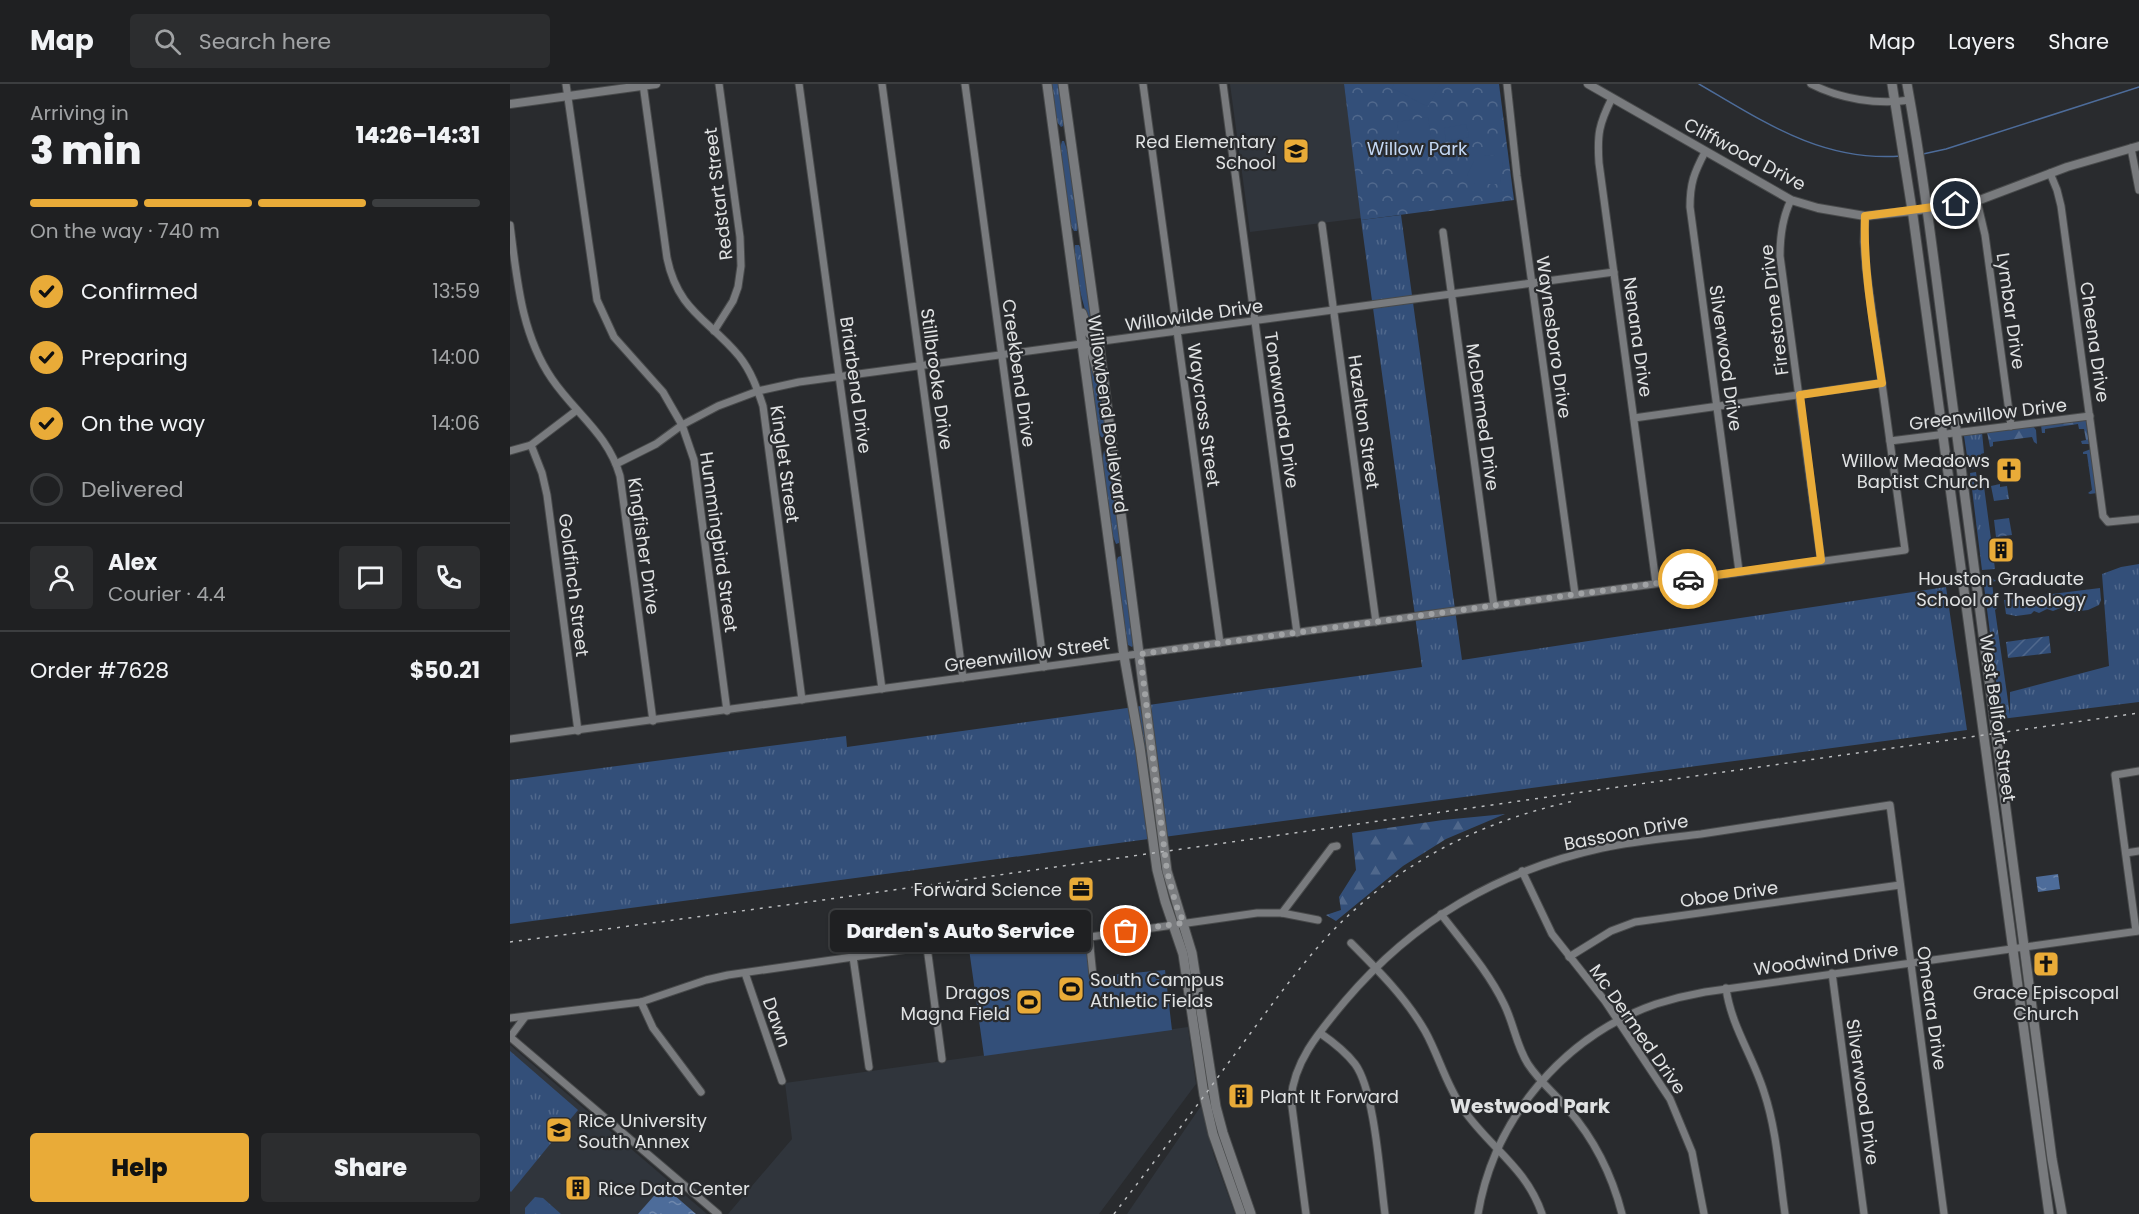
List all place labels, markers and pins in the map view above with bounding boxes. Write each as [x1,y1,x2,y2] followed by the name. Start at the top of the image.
[1135,129,1276,175] place label: Red Elementary School
[1281,136,1311,166] school or university icon: Red Elementary School
[1930,178,1981,229] pin
[1841,448,1990,494] place label: Willow Meadows Baptist Church
[1994,455,2024,485] church icon: Willow Meadows Baptist Church
[1986,535,2016,565] building icon: Houston Graduate School of Theology
[1916,566,2086,612] place label: Houston Graduate School of Theology
[1066,874,1096,904] office icon: Forward Science
[913,877,1062,902] place label: Forward Science
[1100,905,1151,956] pin
[829,910,1090,952] callout: Darden's Auto Service
[2031,949,2061,979] church icon: Grace Episcopal Church
[1090,967,1224,1013] place label: South Campus Athletic Fields
[1056,974,1086,1004] sports icon: South Campus Athletic Fields
[900,980,1010,1026] place label: Dragos Magna Field
[1973,980,2119,1026] place label: Grace Episcopal Church
[1014,987,1044,1017] sports icon: Dragos Magna Field
[1226,1081,1256,1111] building icon: Plant It Forward
[1260,1084,1399,1109] place label: Plant It Forward
[578,1108,707,1154] place label: Rice University South Annex
[544,1115,574,1145] school or university icon: Rice University South Annex
[563,1173,593,1203] building icon: Rice Data Center
[598,1176,750,1201] place label: Rice Data Center

